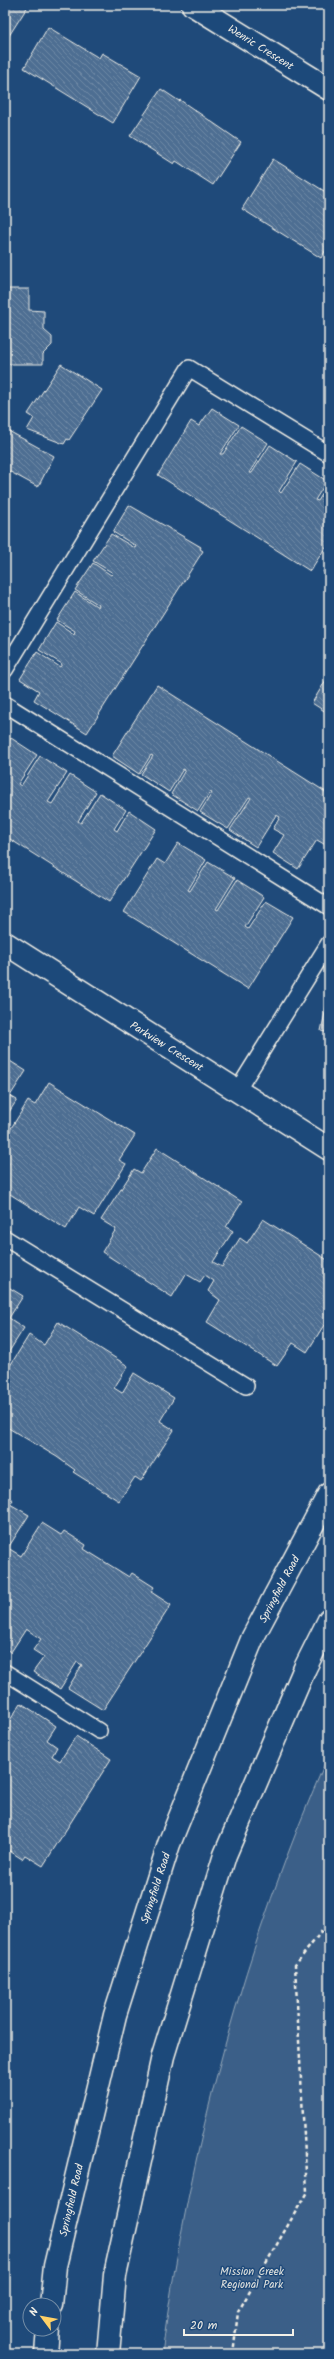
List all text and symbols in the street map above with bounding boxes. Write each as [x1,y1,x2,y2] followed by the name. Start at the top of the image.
[224,20,298,76] street label: Wenric Crescent
[126,1017,207,1077] street label: Parkview Crescent
[255,1552,305,1626] street label: Springfield Road
[136,1850,176,1926] street label: Springfield Road
[55,2162,89,2238] street label: Springfield Road
[220,2263,285,2294] park label: Mission Creek Regional Park
[22,2297,62,2337] north arrow
[25,2304,44,2320] text: N
[184,2311,293,2337] scale bar
[190,2316,218,2335] text: 20 m

